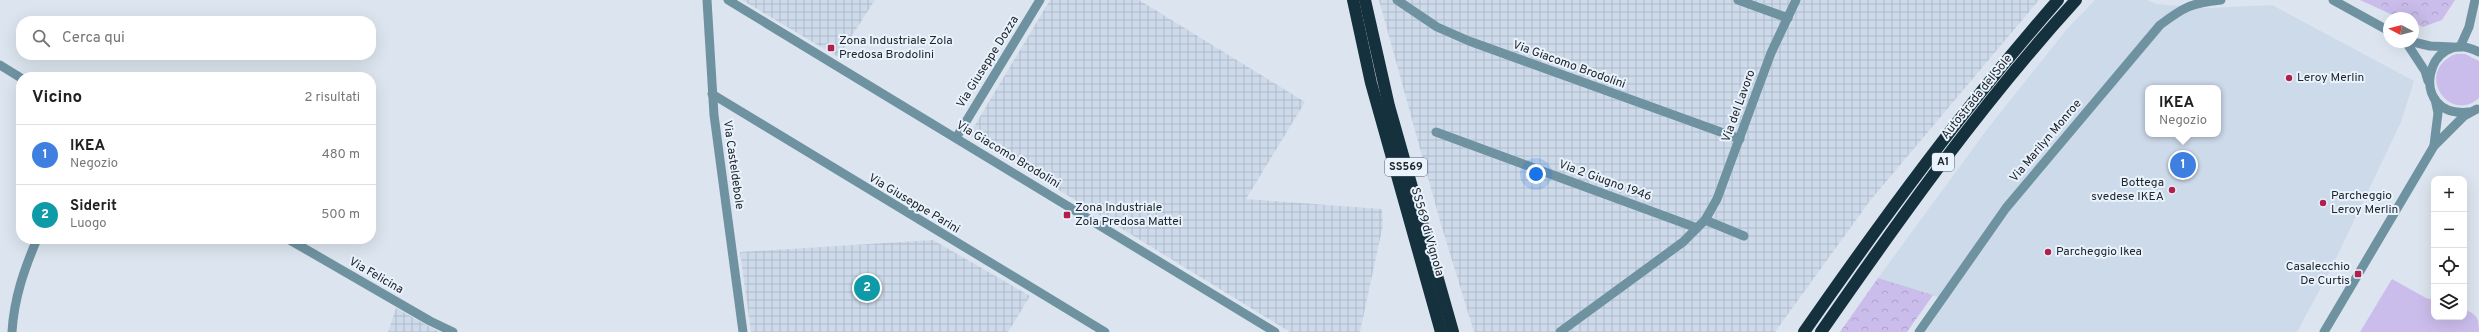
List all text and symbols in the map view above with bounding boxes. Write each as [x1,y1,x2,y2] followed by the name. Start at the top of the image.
[2383,12,2419,48] north arrow
[953,13,1023,111] street label: Via Giuseppe Dozza
[16,16,376,60] search box
[30,27,52,49] icon: search
[62,29,125,48] text: Cerca qui
[839,33,953,63] place label: Zona Industriale Zola Predosa Brodolini
[1510,37,1628,93] street label: Via Giacomo Brodolini
[826,43,836,53] marker: Zona Industriale Zola Predosa Brodolini
[1938,51,2016,143] street label: Autostrada del Sole
[1718,67,1760,144] street label: Via del Lavoro
[2297,70,2364,86] place label: Leroy Merlin
[2284,73,2294,83] marker: Leroy Merlin
[2145,85,2221,137] popup
[32,87,82,109] text: Vicino
[305,90,360,106] text: 2 risultati
[2159,94,2194,113] text: IKEA
[2007,96,2085,186] street label: Via Marilyn Monroe
[2159,113,2207,129] text: Negozio
[953,118,1063,192] street label: Via Giacomo Brodolini
[719,119,747,211] street label: Via Casteldebole
[70,137,105,156] text: IKEA
[42,147,48,163] text: 1
[322,147,360,163] text: 480 m
[2170,150,2196,180] pin: 1
[1932,153,1954,171] road number: A1
[70,156,118,172] text: Negozio
[1556,157,1654,205] street label: Via 2 Giugno 1946
[1385,158,1427,176] road number: SS569
[1526,164,1546,184] your location
[865,170,963,238] street label: Via Giuseppe Parini
[2091,175,2164,205] place label: Bottega svedese IKEA
[2431,176,2467,320] map controls
[2431,176,2467,212] button: +
[2167,185,2177,195] marker: Bottega svedese IKEA
[1407,186,1447,278] street label: SS569 di Vignola
[2331,188,2398,218] place label: Parcheggio Leroy Merlin
[70,197,117,216] text: Siderit
[2318,198,2328,208] marker: Parcheggio Leroy Merlin
[1075,200,1182,230] place label: Zona Industriale Zola Predosa Mattei
[41,207,49,223] text: 2
[321,207,360,223] text: 500 m
[1062,210,1072,220] marker: Zona Industriale Zola Predosa Mattei
[2431,212,2467,248] button: −
[70,216,107,232] text: Luogo
[2056,244,2142,260] place label: Parcheggio Ikea
[2043,247,2053,257] marker: Parcheggio Ikea
[2431,248,2467,284] button: locate
[346,254,406,298] street label: Via Felicina
[2286,259,2350,289] place label: Casalecchio De Curtis
[2353,269,2363,279] marker: Casalecchio De Curtis
[854,273,880,303] pin: 2
[2431,284,2467,320] button: layers

